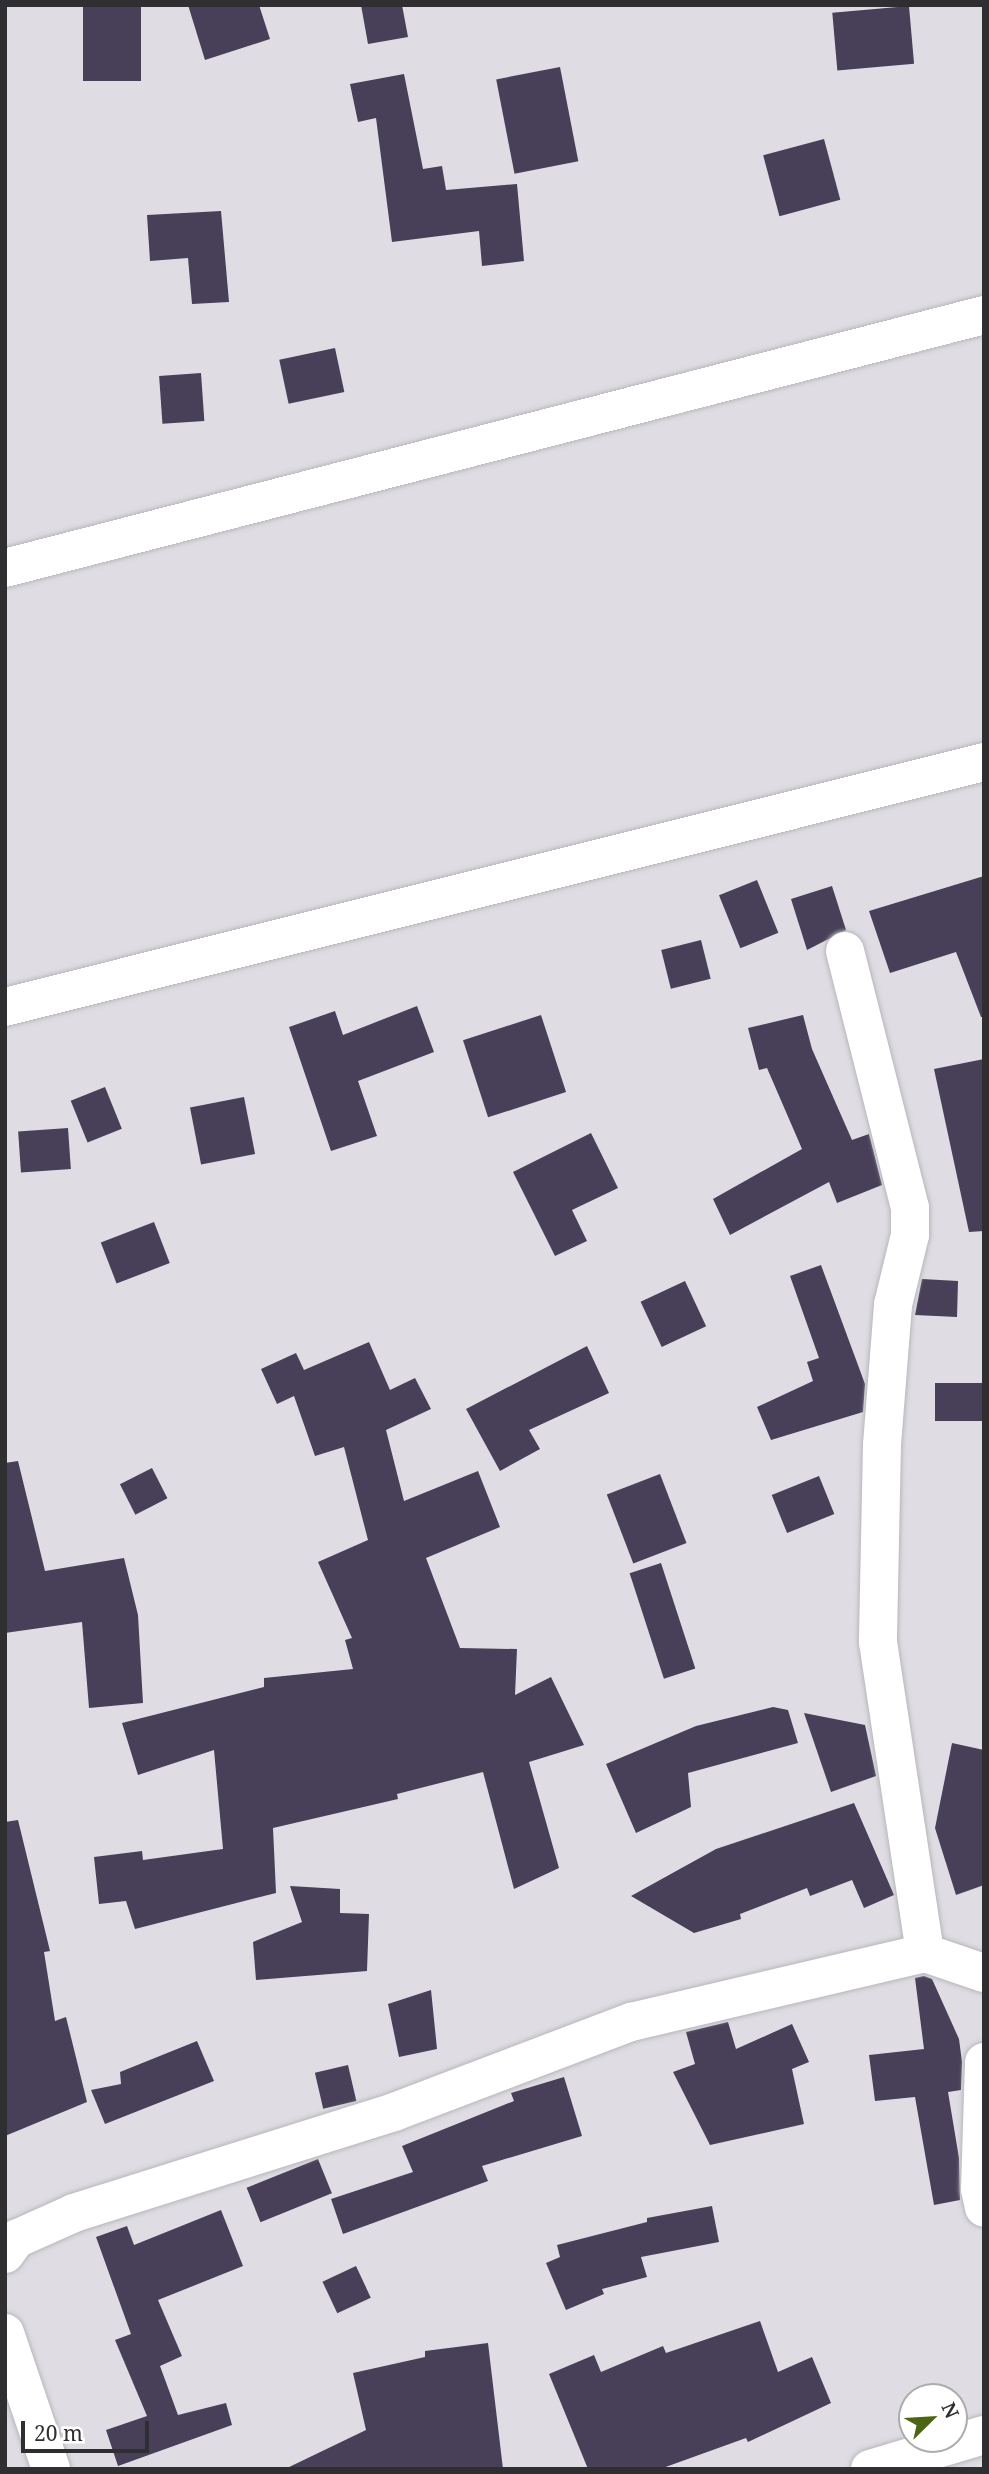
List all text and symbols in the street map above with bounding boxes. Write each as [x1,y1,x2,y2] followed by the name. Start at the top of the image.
[898,2383,968,2453] north arrow
[935,2398,965,2422] text: N
[24,2408,152,2452] scale bar
[34,2419,83,2447] text: 20 m

